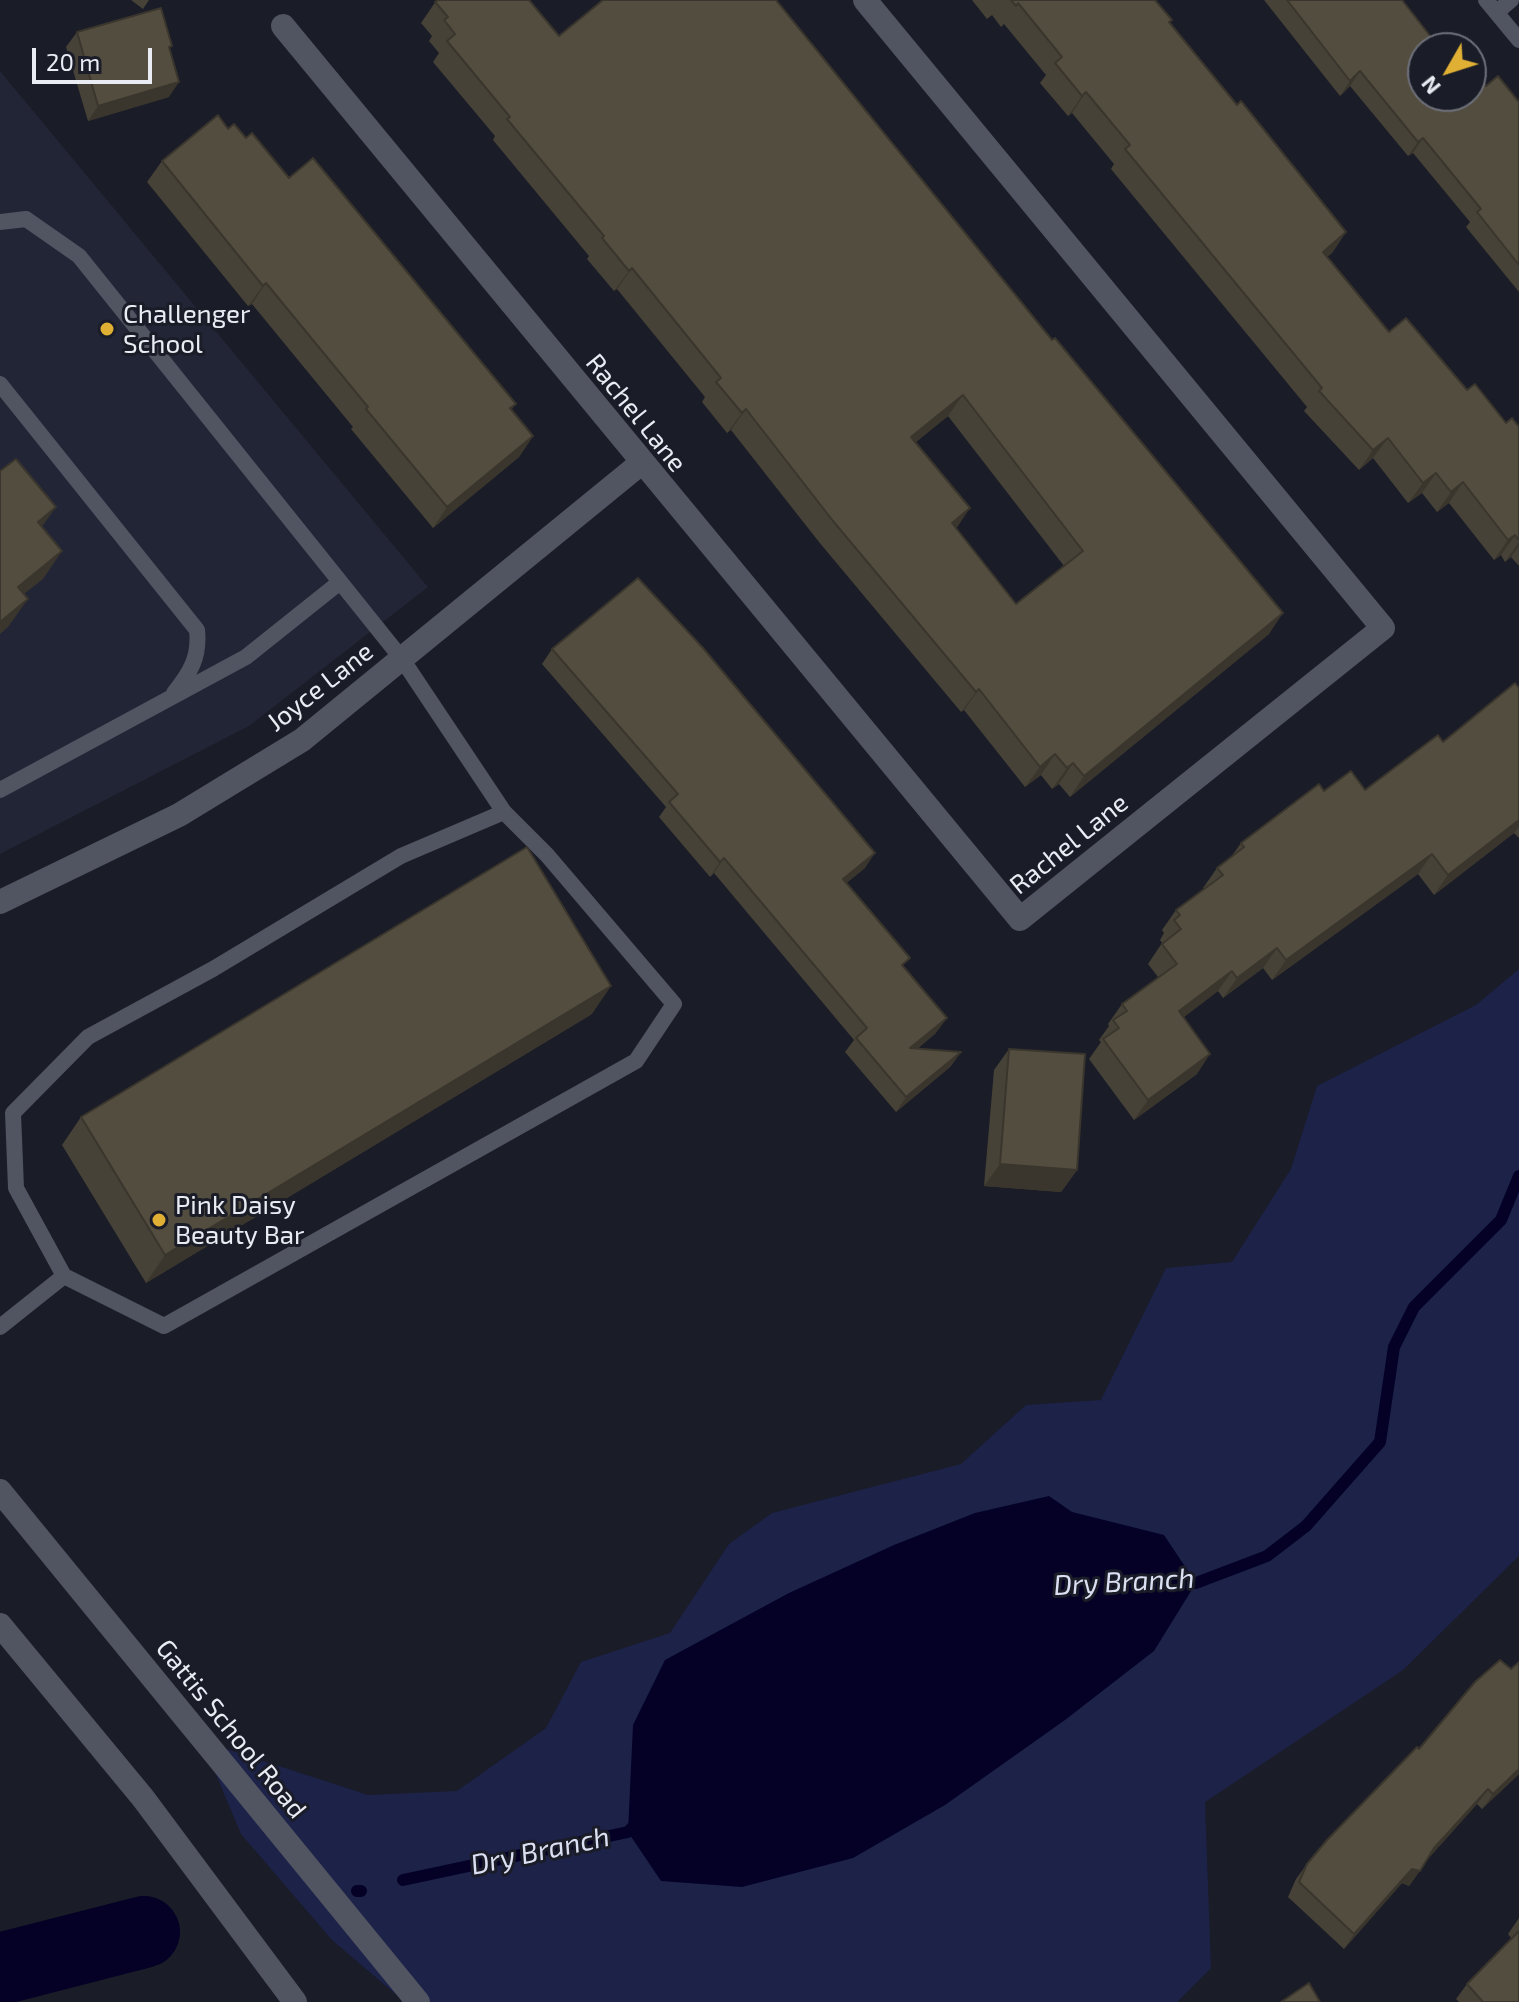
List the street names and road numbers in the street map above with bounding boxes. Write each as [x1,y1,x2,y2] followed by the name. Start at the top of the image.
[579,348,693,478] street label: Rachel Lane
[261,636,379,738] street label: Joyce Lane
[1004,787,1134,901] street label: Rachel Lane
[149,1633,313,1825] street label: Gattis School Road

